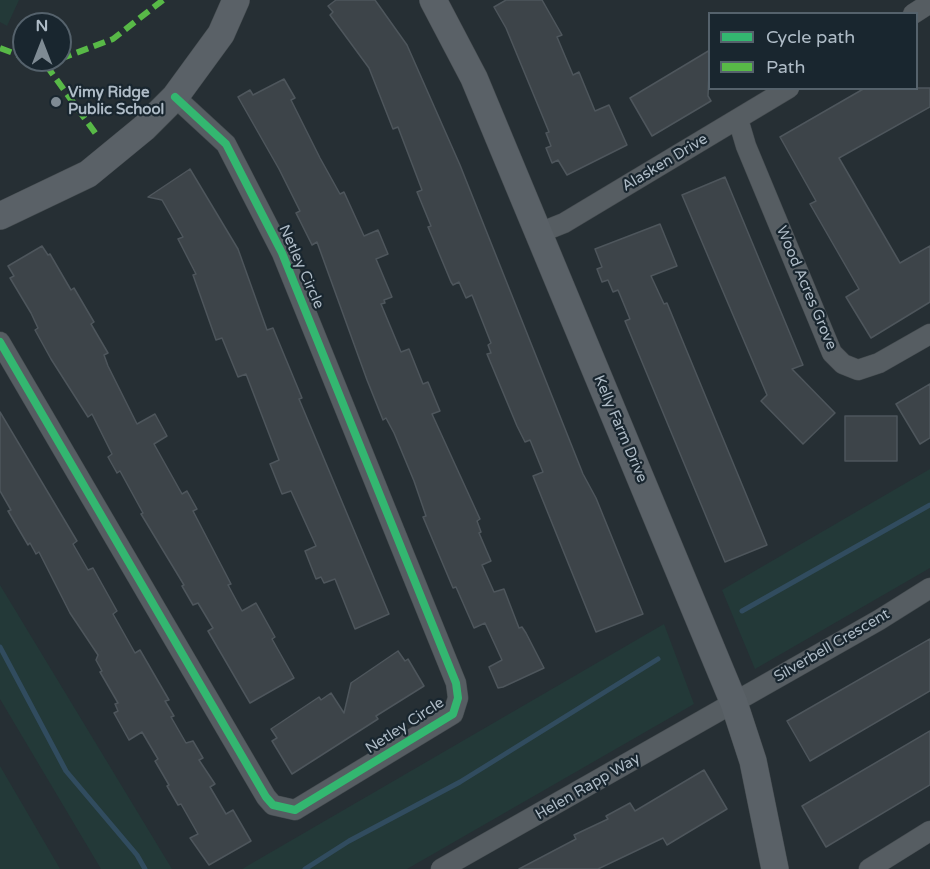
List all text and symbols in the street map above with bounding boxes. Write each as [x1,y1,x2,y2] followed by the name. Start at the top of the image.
[12,12,72,72] north arrow
[708,12,918,90] legend
[36,16,48,36] text: N
[766,26,855,48] text: Cycle path
[766,56,805,78] text: Path
[68,84,164,119] place label: Vimy Ridge Public School
[49,95,63,109] marker: Vimy Ridge Public School
[619,130,711,196] street label: Alasken Drive
[274,222,328,312] street label: Netley Circle
[772,224,840,352] street label: Wood Acres Grove
[589,373,651,485] street label: Kelly Farm Drive
[771,606,893,686] street label: Silverbell Crescent
[362,694,448,758] street label: Netley Circle
[533,750,643,824] street label: Helen Rapp Way

